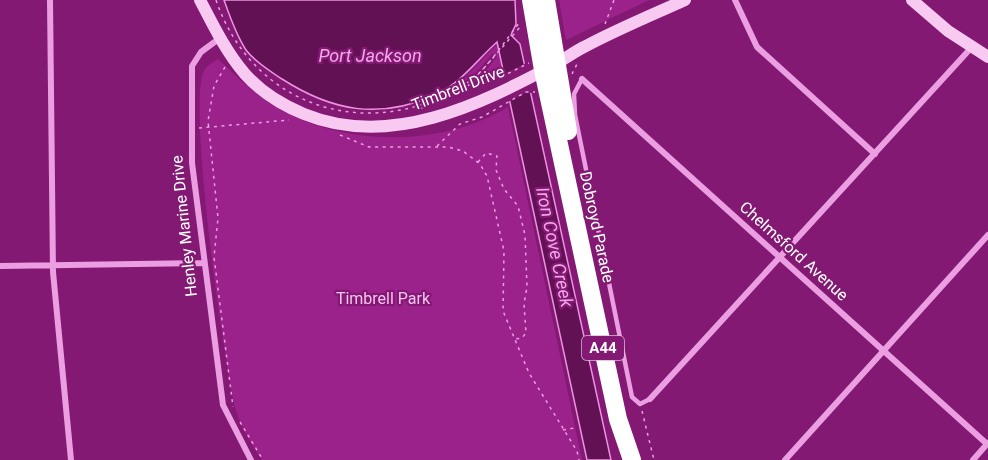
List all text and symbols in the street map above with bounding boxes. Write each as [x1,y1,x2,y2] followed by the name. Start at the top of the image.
[318,45,422,66] water label: Port Jackson
[409,62,507,114] street label: Timbrell Drive
[167,155,201,297] street label: Henley Marine Drive
[576,170,618,284] street label: Dobroyd Parade
[532,185,578,310] water label: Iron Cove Creek
[736,197,852,305] street label: Chelmsford Avenue
[336,289,431,308] park label: Timbrell Park
[582,336,624,360] road number: A44

